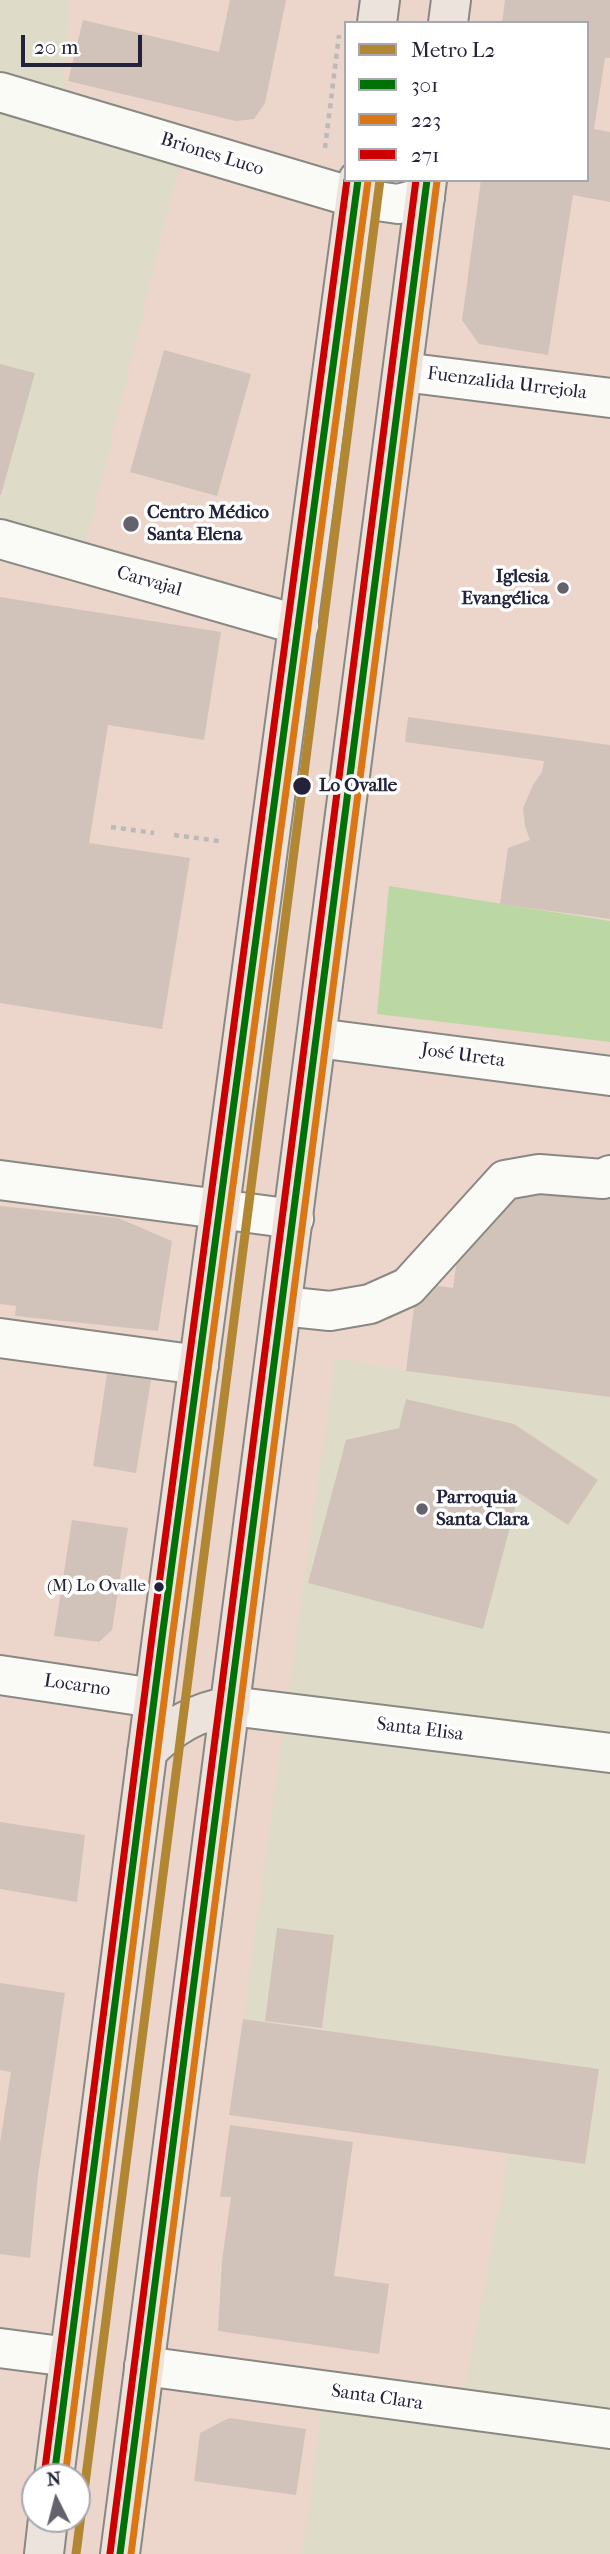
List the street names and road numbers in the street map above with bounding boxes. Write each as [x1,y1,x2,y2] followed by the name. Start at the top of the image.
[158,128,266,182] street label: Briones Luco
[426,363,588,405] street label: Fuenzalida Urrejola
[114,562,184,602] street label: Carvajal
[420,1039,506,1073] street label: José Ureta
[42,1670,112,1702] street label: Locarno
[375,1713,465,1747] street label: Santa Elisa
[329,2380,425,2416] street label: Santa Clara

